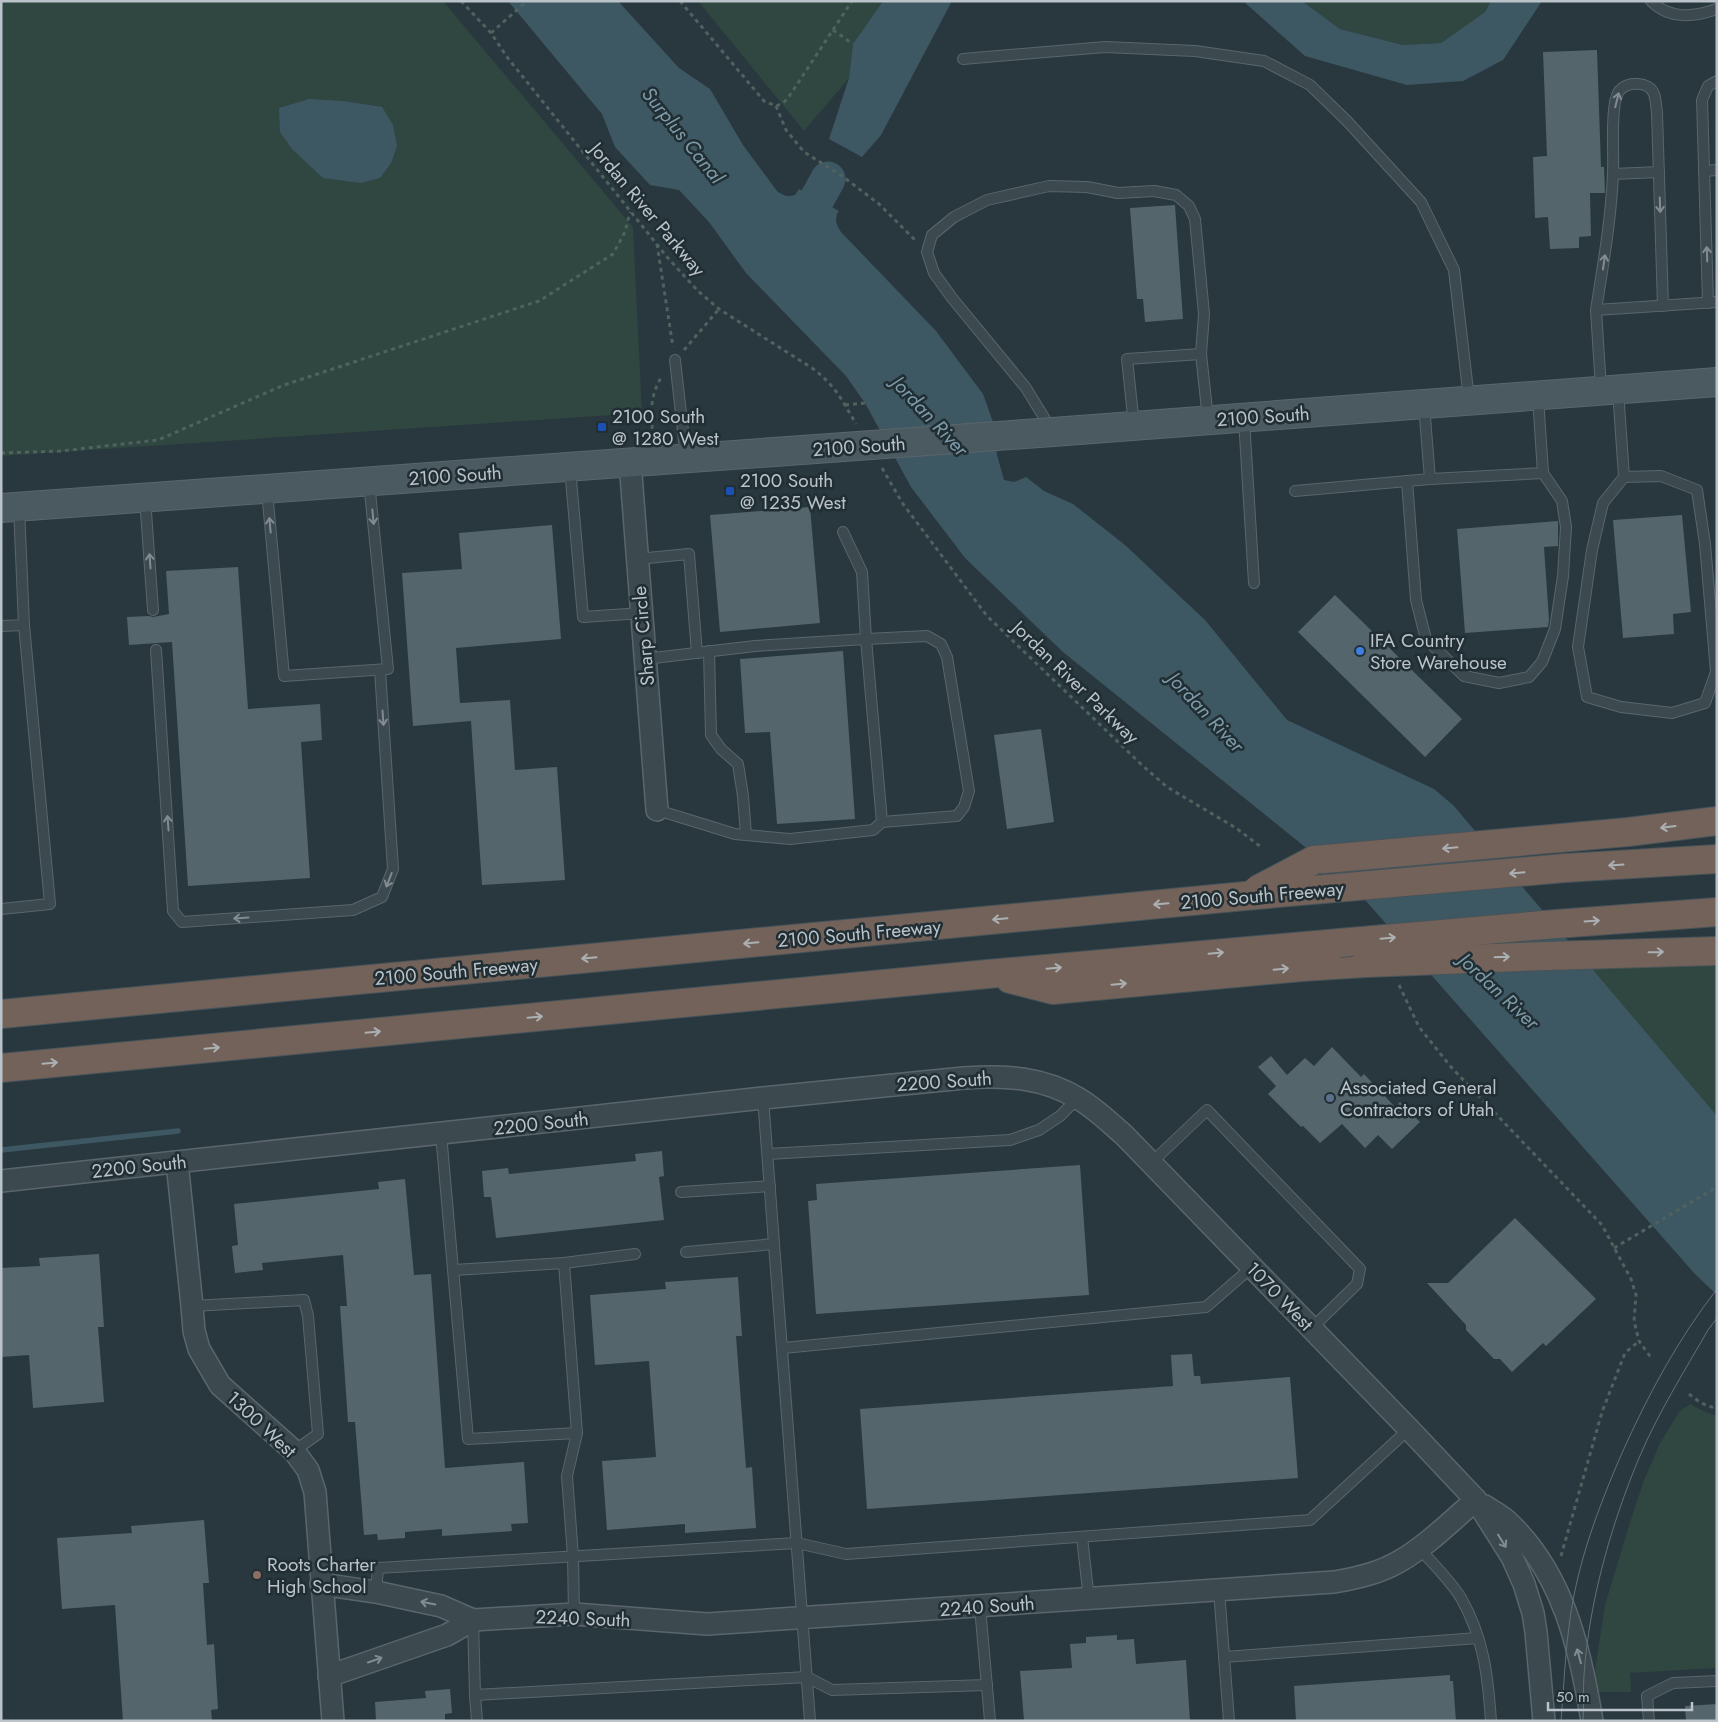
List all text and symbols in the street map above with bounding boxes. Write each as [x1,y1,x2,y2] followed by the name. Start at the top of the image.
[634,81,732,191] water label: Surplus Canal
[1612,93,1622,109] one-way arrow
[582,134,712,283] street label: Jordan River Parkway
[1655,197,1665,213] one-way arrow
[1702,246,1712,262] one-way arrow
[1599,254,1609,270] one-way arrow
[882,367,976,464] water label: Jordan River
[1216,400,1310,433] street label: 2100 South
[612,403,719,452] place label: 2100 South @ 1280 West
[596,421,608,433] marker: 2100 South @ 1280 West
[812,430,906,463] street label: 2100 South
[408,459,502,492] street label: 2100 South
[740,467,846,516] place label: 2100 South @ 1235 West
[724,485,736,497] marker: 2100 South @ 1235 West
[368,509,378,525] one-way arrow
[265,517,275,533] one-way arrow
[145,553,154,569] one-way arrow
[626,585,661,687] street label: Sharp Circle
[1004,612,1146,751] street label: Jordan River Parkway
[1370,627,1507,676] place label: IFA Country Store Warehouse
[1354,645,1366,657] marker: IFA Country Store Warehouse
[1158,663,1252,760] water label: Jordan River
[379,710,388,726] one-way arrow
[163,815,172,831] one-way arrow
[1661,822,1677,832] one-way arrow
[1443,843,1459,853] one-way arrow
[1608,861,1624,870] one-way arrow
[1509,868,1525,877] one-way arrow
[384,872,393,887] one-way arrow
[1179,875,1345,916] street label: 2100 South Freeway
[1154,899,1170,909] one-way arrow
[776,913,942,954] street label: 2100 South Freeway
[234,914,250,923] one-way arrow
[992,915,1008,924] one-way arrow
[1584,917,1600,926] one-way arrow
[1379,934,1395,943] one-way arrow
[743,938,759,948] one-way arrow
[1449,944,1546,1037] water label: Jordan River
[1647,947,1663,957] one-way arrow
[1208,949,1224,958] one-way arrow
[373,951,539,992] street label: 2100 South Freeway
[581,953,597,963] one-way arrow
[1494,953,1510,962] one-way arrow
[1046,963,1062,973] one-way arrow
[1272,964,1288,974] one-way arrow
[1111,979,1127,989] one-way arrow
[527,1012,543,1022] one-way arrow
[365,1027,381,1037] one-way arrow
[203,1043,219,1052] one-way arrow
[41,1058,57,1068] one-way arrow
[895,1065,993,1098] street label: 2200 South
[1340,1074,1497,1123] place label: Associated General Contractors of Utah
[1324,1092,1336,1104] marker: Associated General Contractors of Utah
[492,1105,590,1142] street label: 2200 South
[90,1148,188,1185] street label: 2200 South
[1240,1256,1320,1337] street label: 1070 West
[221,1385,303,1464] street label: 1300 West
[1498,1534,1508,1548] one-way arrow
[267,1551,376,1600] place label: Roots Charter High School
[251,1569,263,1581] marker: Roots Charter High School
[939,1590,1035,1623] street label: 2240 South
[420,1598,436,1607] one-way arrow
[535,1603,631,1634] street label: 2240 South
[1574,1648,1583,1664] one-way arrow
[366,1655,382,1665] one-way arrow
[1548,1680,1692,1712] scale bar
[1556,1686,1590,1708] text: 50 m

